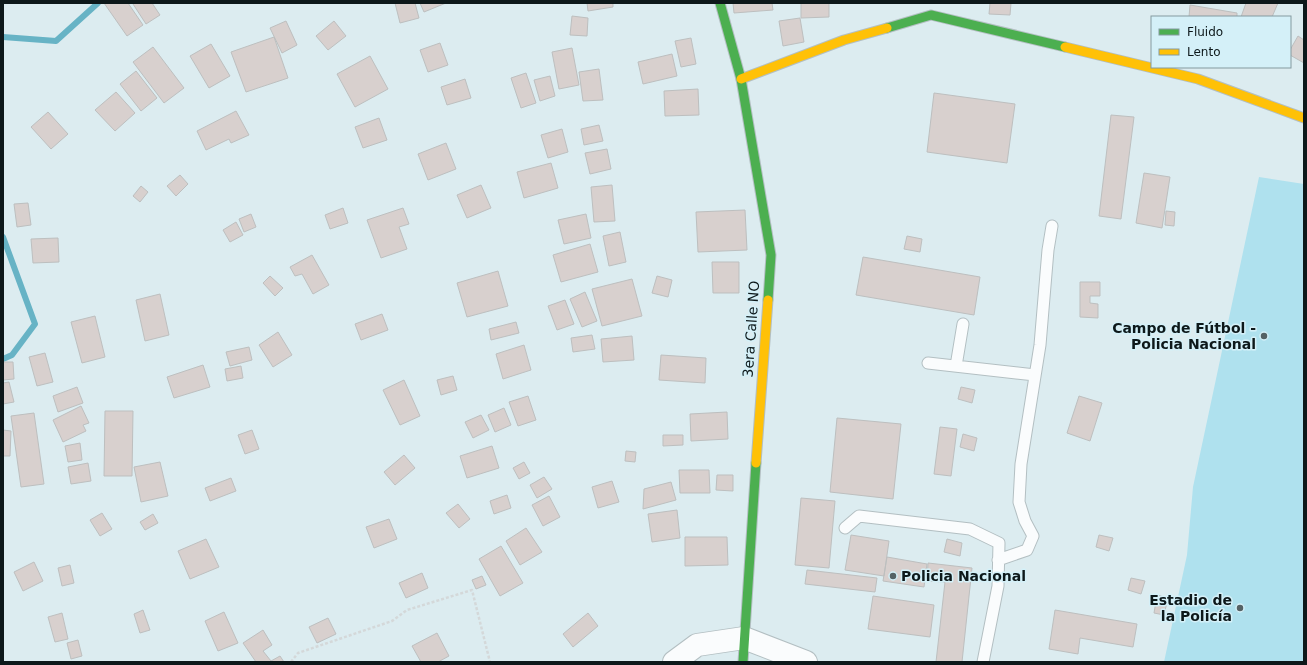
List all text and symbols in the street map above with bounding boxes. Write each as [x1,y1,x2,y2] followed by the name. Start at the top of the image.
[1151,16,1291,68] legend
[1187,25,1223,39] text: Fluido
[1187,45,1221,59] text: Lento
[740,280,762,378] street label: 3era Calle NO
[1112,320,1256,352] place label: Campo de Fútbol - Policia Nacional
[1259,331,1269,341] marker: Campo de Fútbol - Policia Nacional
[901,568,1026,584] place label: Policia Nacional
[888,571,898,581] marker: Policia Nacional
[1149,592,1232,624] place label: Estadio de la Policía
[1235,603,1245,613] marker: Estadio de la Policía

